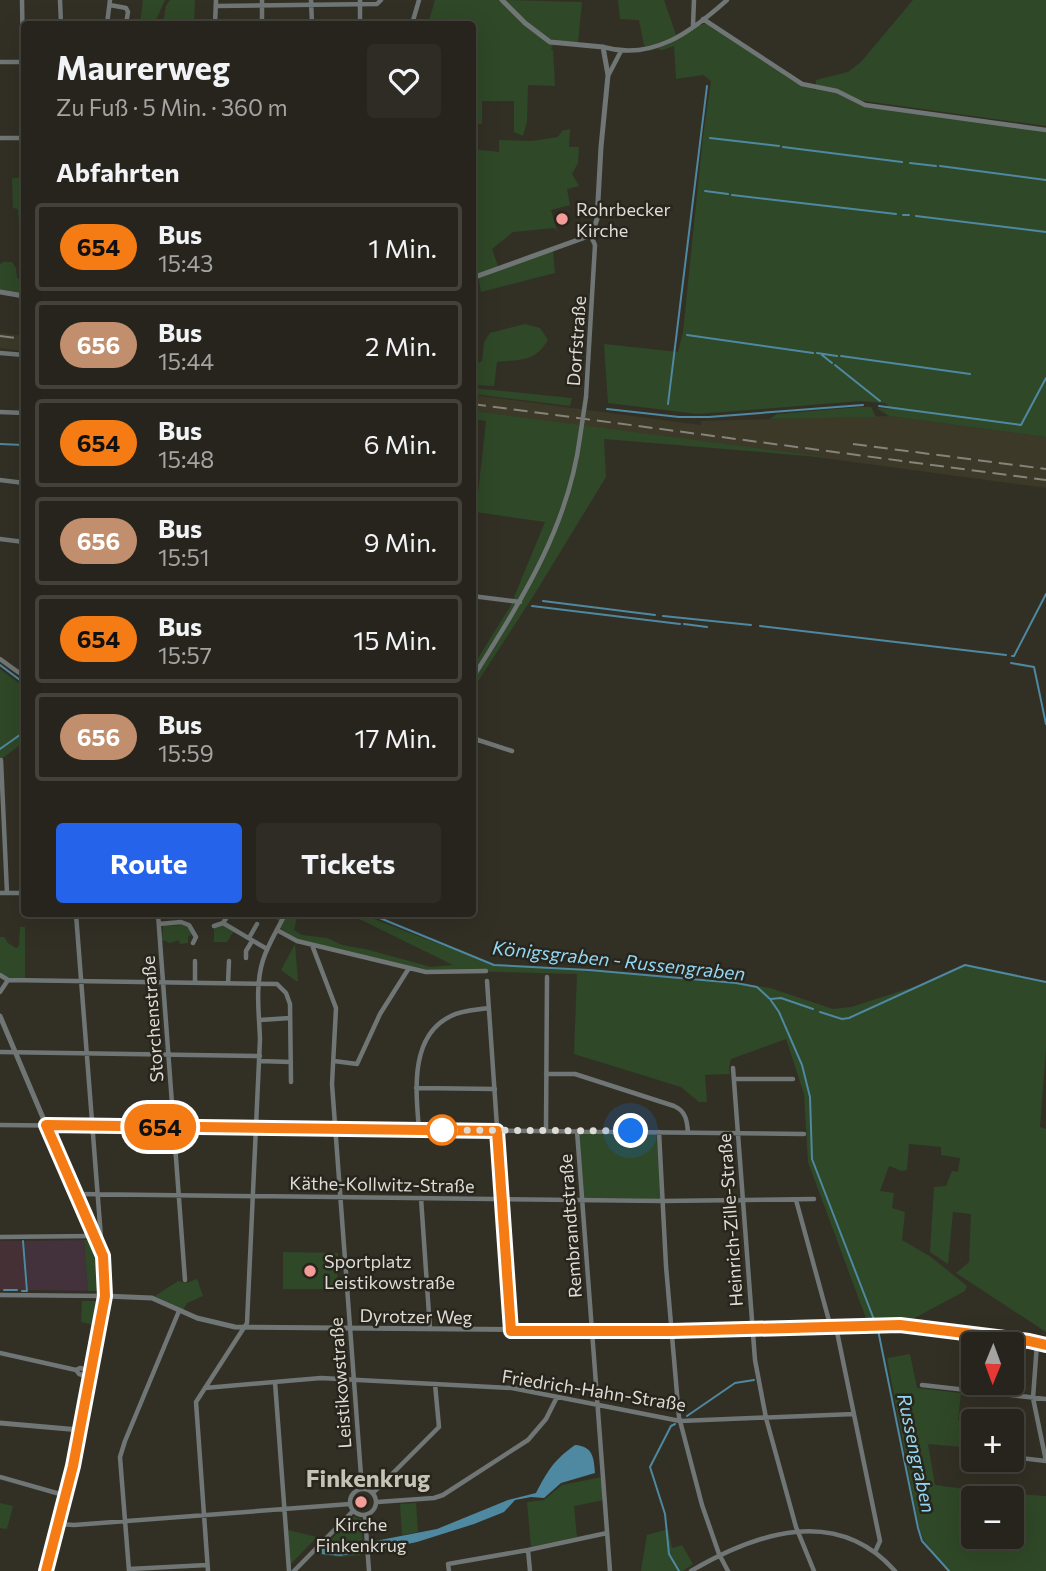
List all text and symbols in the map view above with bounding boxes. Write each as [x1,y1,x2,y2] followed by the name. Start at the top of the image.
[367,44,441,118] button: heart
[56,46,230,87] text: Maurerweg
[56,93,288,121] text: Zu Fuß · 5 Min. · 360 m
[56,156,179,187] text: Abfahrten
[576,198,671,241] place label: Rohrbecker Kirche
[554,211,570,227] marker: Rohrbecker Kirche
[158,218,202,249] text: Bus
[77,232,120,261] text: 654
[368,232,437,263] text: 1 Min.
[158,249,213,277] text: 15:43
[562,295,590,387] street label: Dorfstraße
[158,316,202,347] text: Bus
[77,330,120,359] text: 656
[365,330,437,361] text: 2 Min.
[158,347,214,375] text: 15:44
[158,414,202,445] text: Bus
[77,428,120,457] text: 654
[364,428,437,459] text: 6 Min.
[158,445,214,473] text: 15:48
[158,512,202,543] text: Bus
[77,526,120,555] text: 656
[364,526,437,557] text: 9 Min.
[158,543,210,571] text: 15:51
[158,610,202,641] text: Bus
[77,624,120,653] text: 654
[353,624,437,655] text: 15 Min.
[158,641,212,669] text: 15:57
[158,708,202,739] text: Bus
[77,722,120,751] text: 656
[355,722,437,753] text: 17 Min.
[158,739,214,767] text: 15:59
[56,823,242,903] button: Route
[256,823,441,903] button: Tickets
[491,935,747,985] water label: Königsgraben - Russengraben
[137,955,167,1083] street label: Storchenstraße
[120,1104,200,1150] line badge: 654
[138,1112,182,1141] text: 654
[613,1113,648,1148] your location
[427,1115,457,1145] unlabelled marker
[713,1133,747,1307] street label: Heinrich-Zille-Straße
[554,1153,586,1299] street label: Rembrandtstraße
[289,1171,475,1197] street label: Käthe-Kollwitz-Straße
[324,1250,455,1293] place label: Sportplatz Leistikowstraße
[302,1263,318,1279] marker: Sportplatz Leistikowstraße
[359,1304,473,1328] street label: Dyrotzer Weg
[324,1317,356,1449] street label: Leistikowstraße
[961,1332,1024,1395] north arrow
[961,1332,1024,1549] map controls
[500,1365,688,1415] street label: Friedrich-Hahn-Straße
[893,1391,941,1515] water label: Russengraben
[961,1409,1024,1472] button: +
[306,1463,430,1492] district label: Finkenkrug
[961,1486,1024,1549] button: −
[353,1494,369,1510] marker: Kirche Finkenkrug
[315,1513,407,1556] place label: Kirche Finkenkrug

